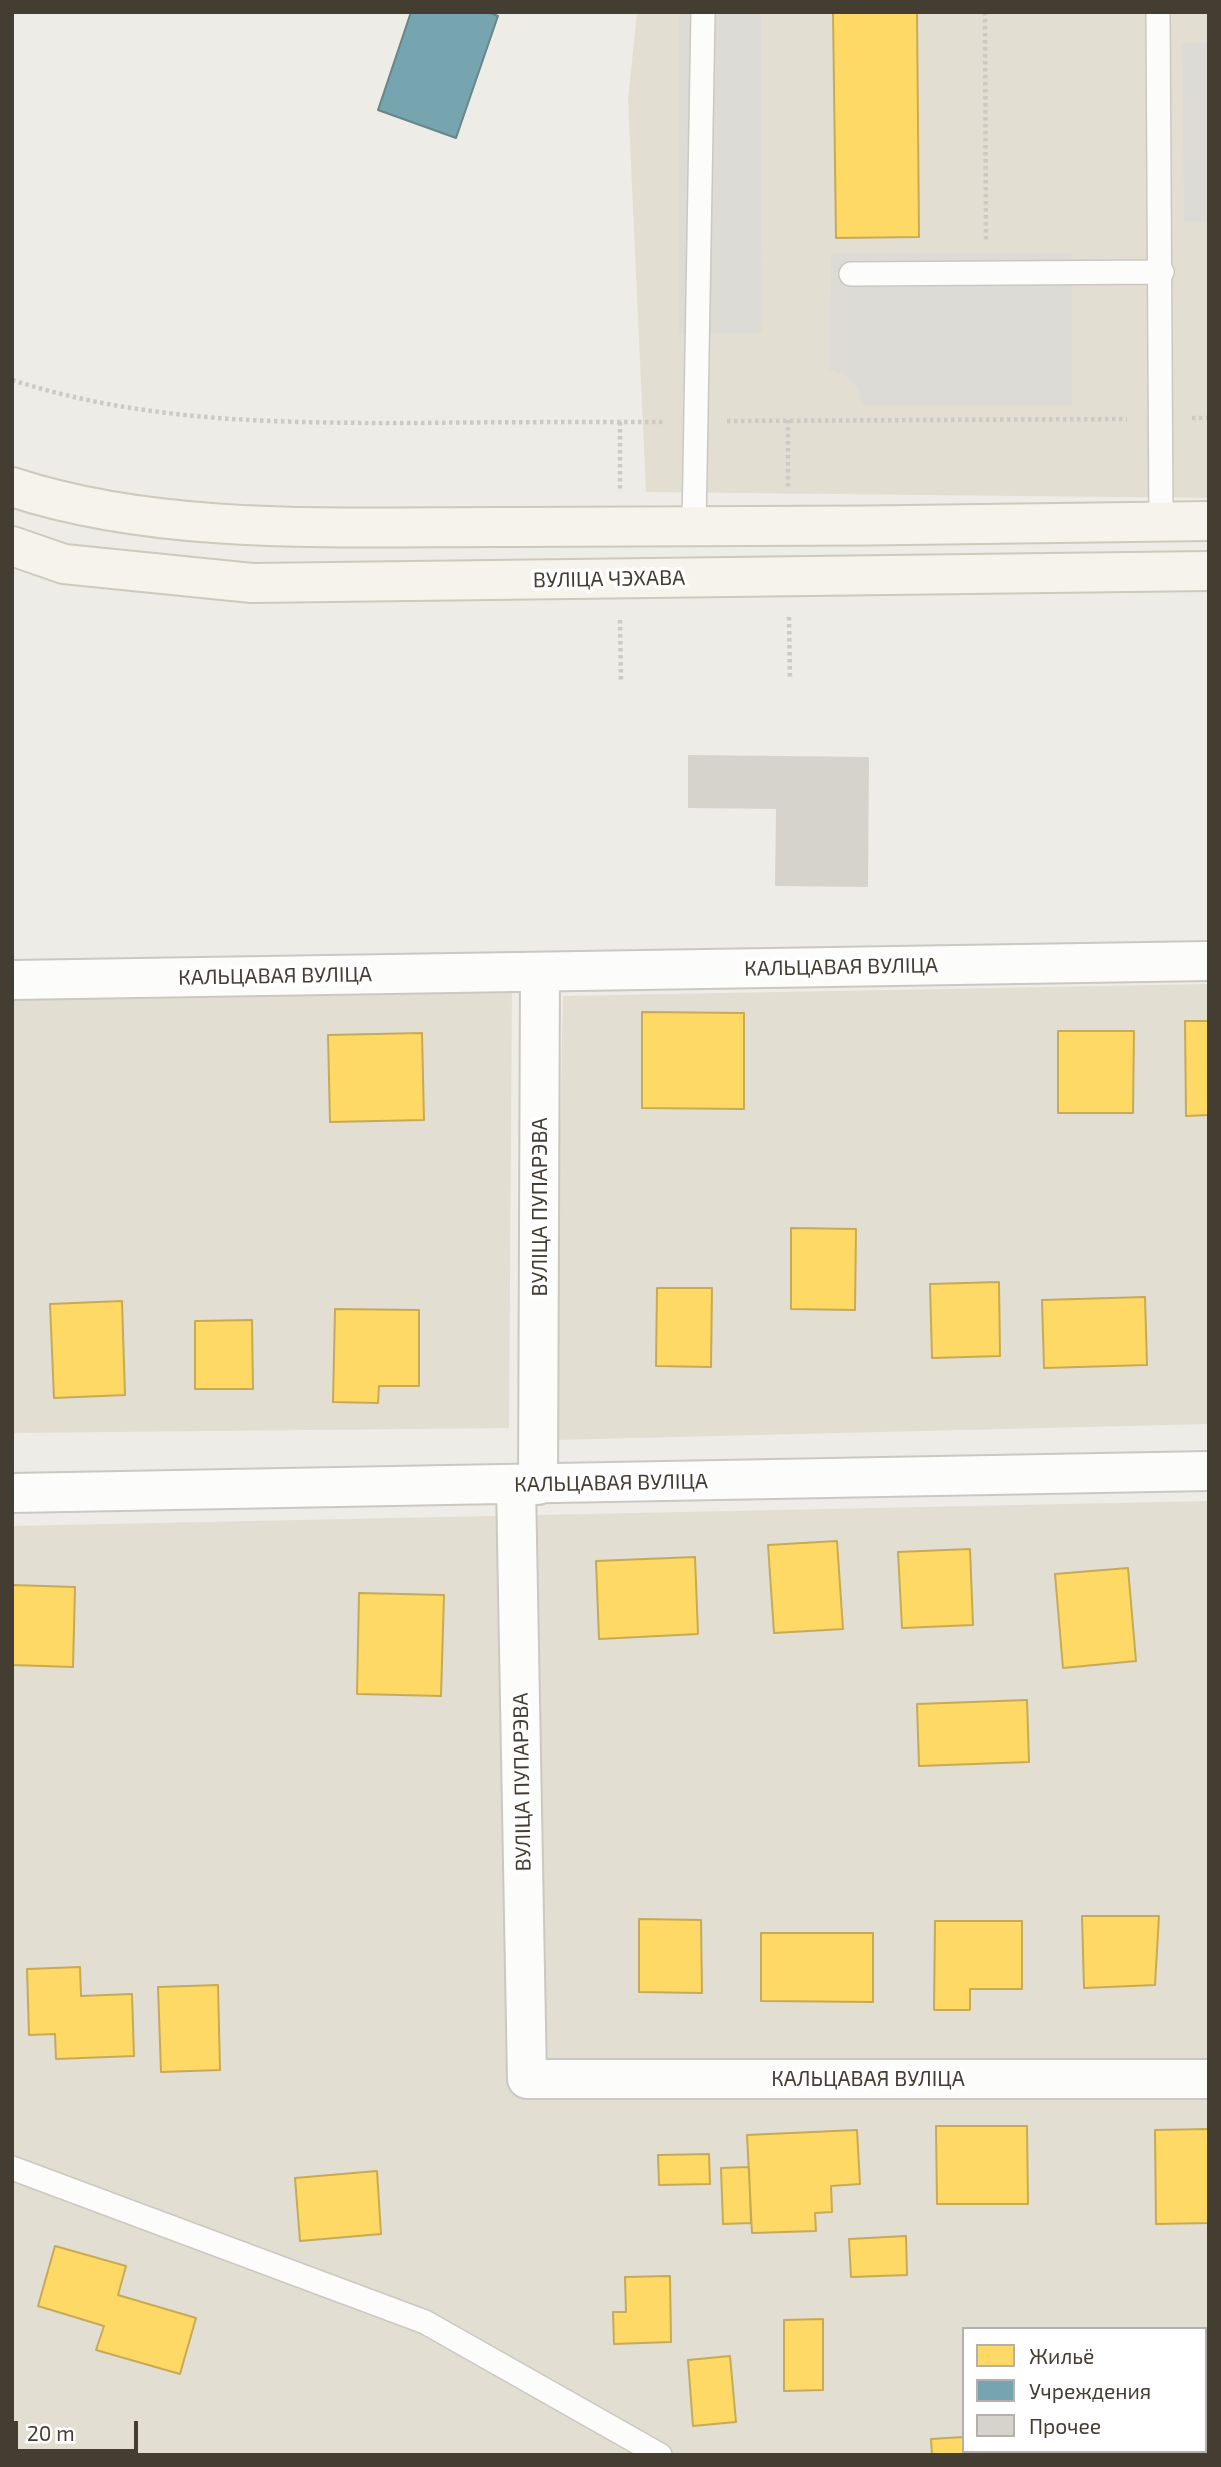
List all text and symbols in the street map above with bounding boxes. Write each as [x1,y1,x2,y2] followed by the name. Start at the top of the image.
[533,565,685,593] street label: ВУЛІЦА ЧЭХАВА
[744,953,938,981] street label: КАЛЬЦАВАЯ ВУЛІЦА
[178,962,372,990] street label: КАЛЬЦАВАЯ ВУЛІЦА
[527,1118,553,1296] street label: ВУЛІЦА ПУПАРЭВА
[514,1469,708,1497] street label: КАЛЬЦАВАЯ ВУЛІЦА
[508,1692,536,1872] street label: ВУЛІЦА ПУПАРЭВА
[771,2066,965,2092] street label: КАЛЬЦАВАЯ ВУЛІЦА
[962,2327,1207,2453] legend
[1029,2343,1094,2368] text: Жильё
[1029,2378,1151,2403] text: Учреждения
[18,2408,142,2452] scale bar
[1029,2413,1101,2438] text: Прочее
[27,2420,75,2445] text: 20 m

